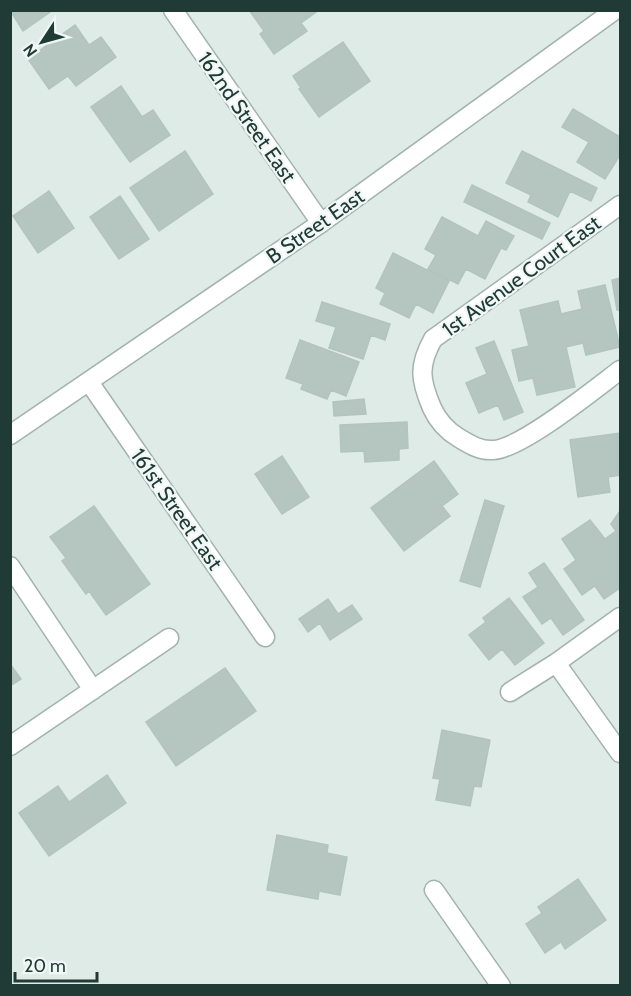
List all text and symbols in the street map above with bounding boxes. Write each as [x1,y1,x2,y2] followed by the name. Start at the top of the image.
[12,12,72,72] north arrow
[19,40,41,61] text: N
[193,47,301,187] street label: 162nd Street East
[261,183,369,269] street label: B Street East
[437,210,605,342] street label: 1st Avenue Court East
[126,444,228,574] street label: 161st Street East
[15,945,98,983] scale bar
[24,955,66,977] text: 20 m

